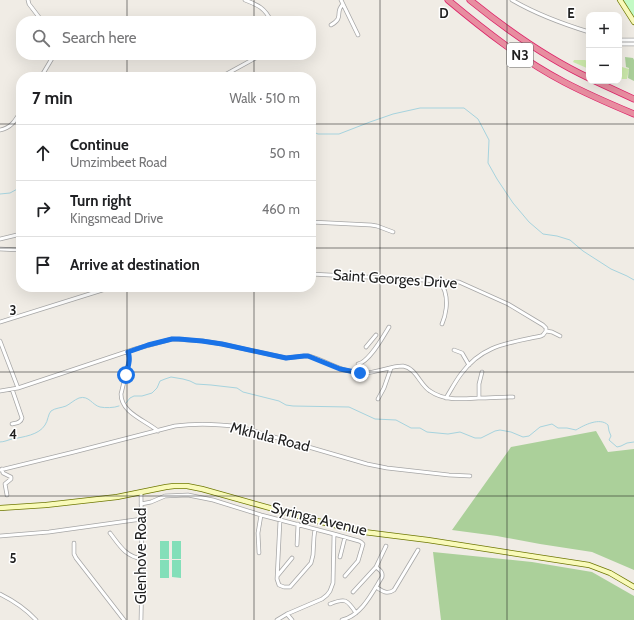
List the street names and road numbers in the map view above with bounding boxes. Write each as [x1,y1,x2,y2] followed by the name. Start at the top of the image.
[507,43,533,67] road number: N3
[332,266,458,292] street label: Saint Georges Drive
[228,418,312,456] street label: Mkhula Road
[269,498,369,540] street label: Syringa Avenue
[132,508,150,604] street label: Glenhove Road

